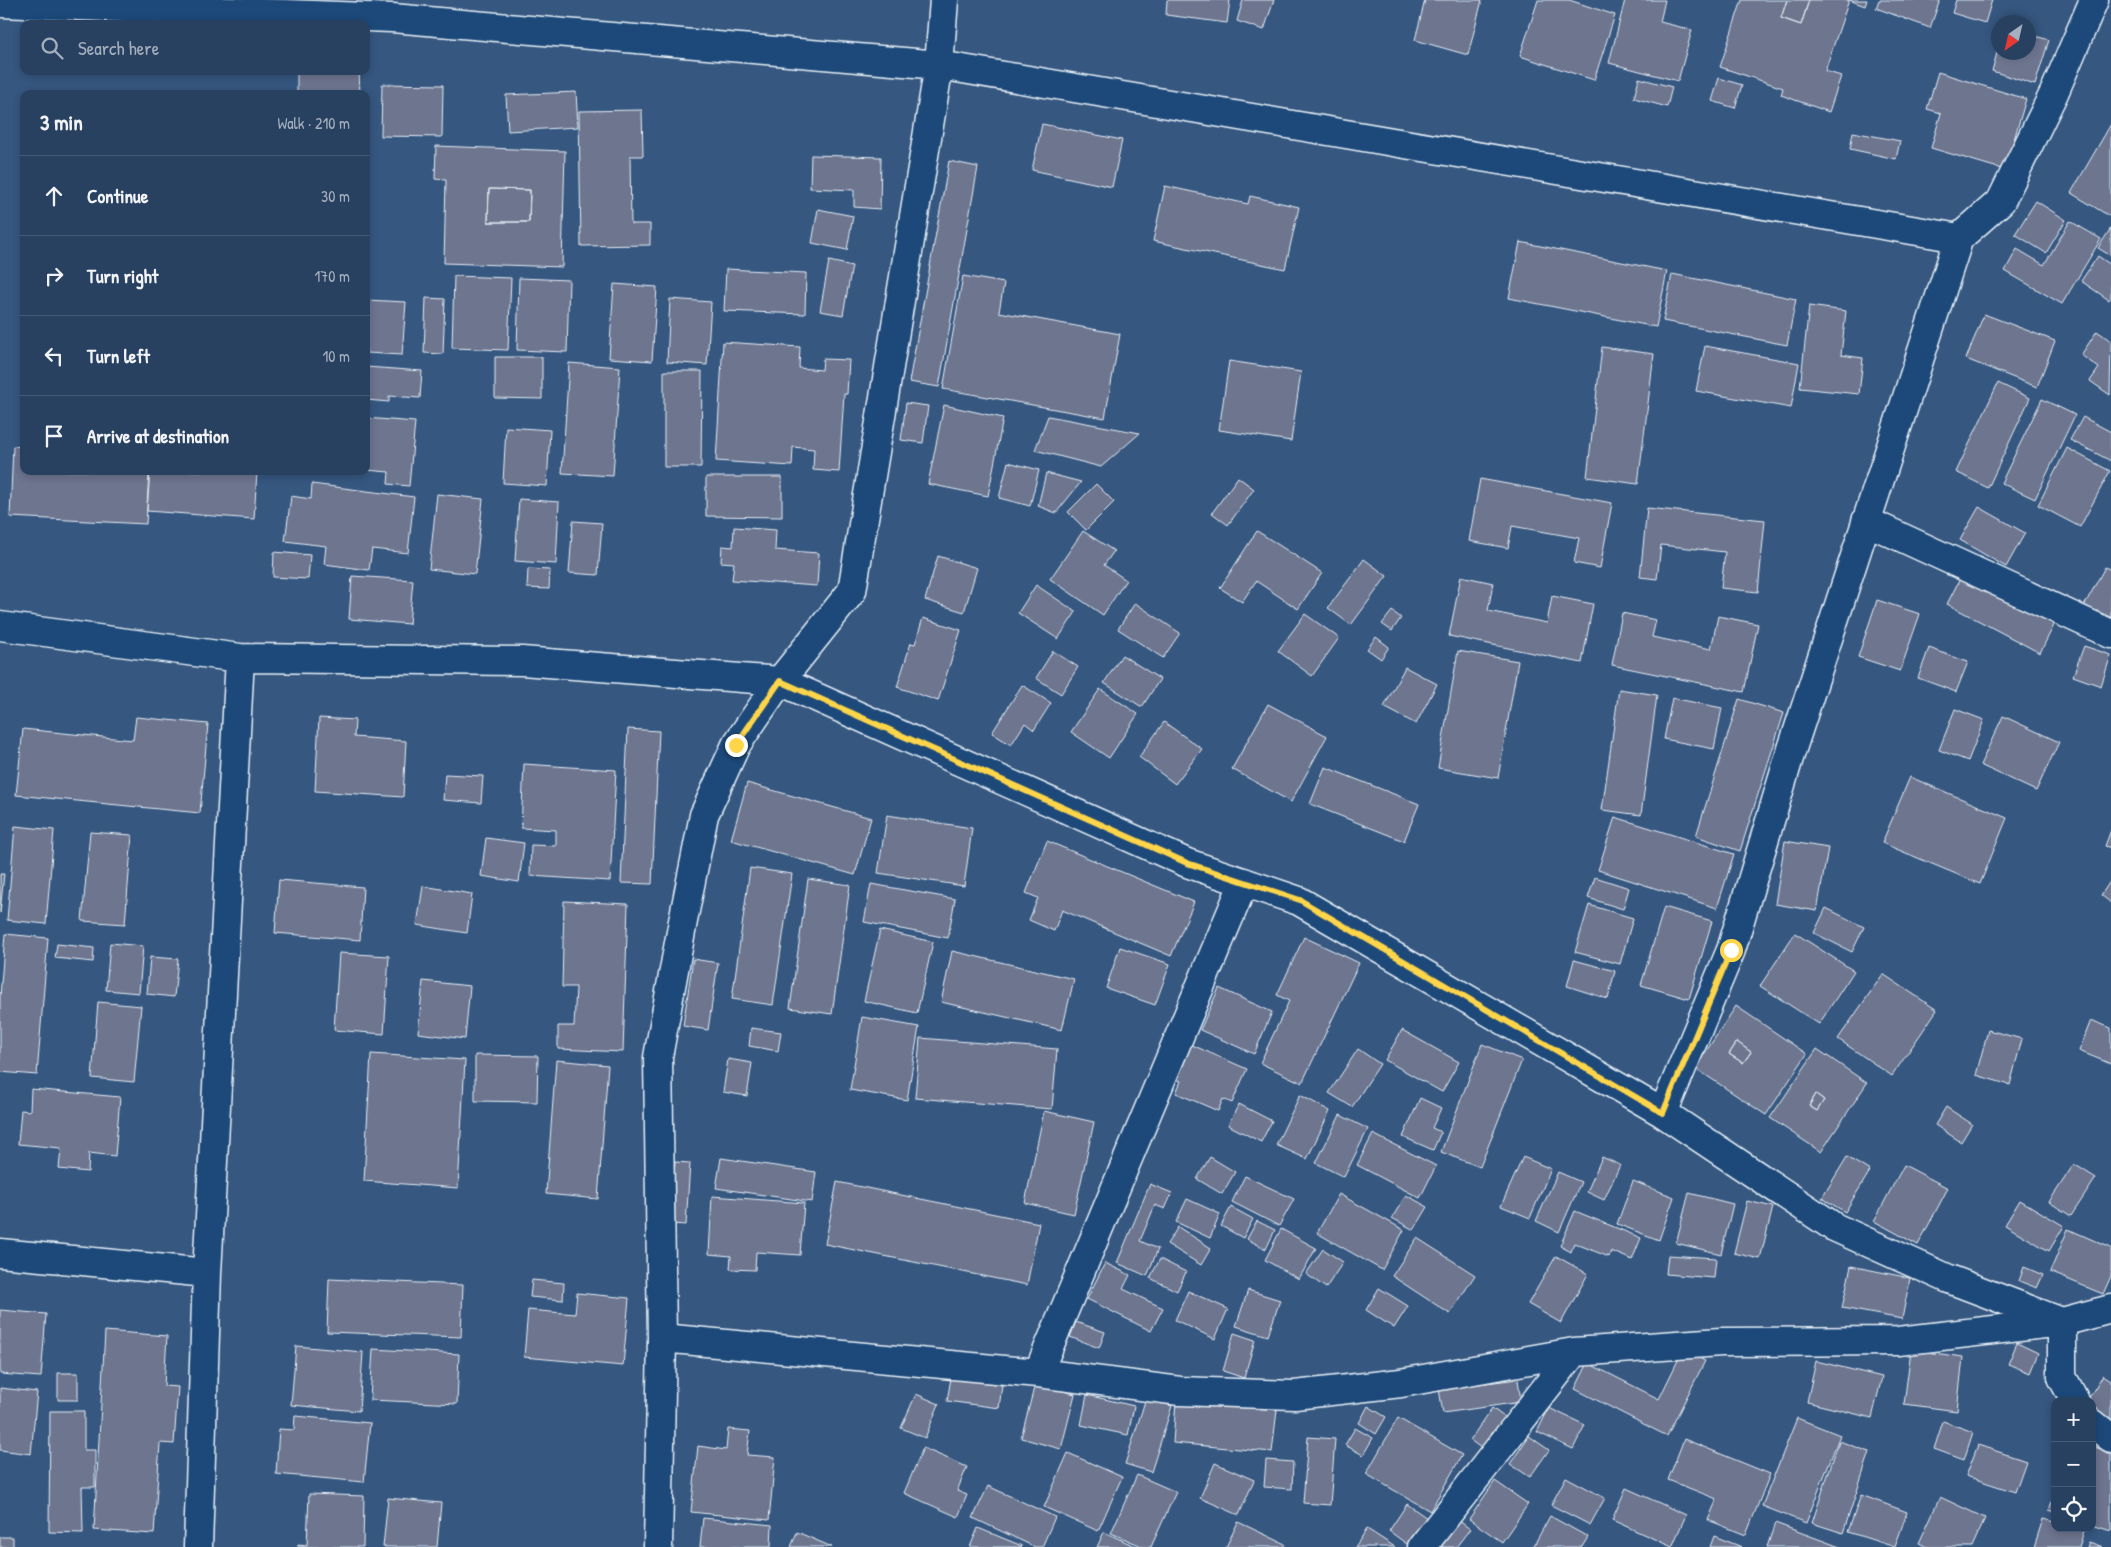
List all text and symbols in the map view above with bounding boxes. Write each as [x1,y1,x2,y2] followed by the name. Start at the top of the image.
[1991,15,2036,60] north arrow
[20,20,370,75] search box
[38,34,66,62] icon: search
[78,35,159,61] text: Search here
[40,108,83,137] text: 3 min
[277,112,350,134] text: Walk · 210 m
[40,182,68,210] icon: ahead
[87,183,148,209] text: Continue
[321,185,350,207] text: 30 m
[40,262,68,290] icon: right
[87,263,158,289] text: Turn right
[315,265,350,287] text: 170 m
[40,342,68,370] icon: left
[87,343,150,369] text: Turn left
[322,345,350,367] text: 10 m
[40,422,68,450] icon: arrive
[87,423,229,449] text: Arrive at destination
[725,734,748,757] route end
[1720,939,1743,962] route start
[2051,1397,2096,1532] map controls
[2051,1397,2096,1442] button: +
[2051,1442,2096,1487] button: −
[2051,1487,2096,1532] button: locate

